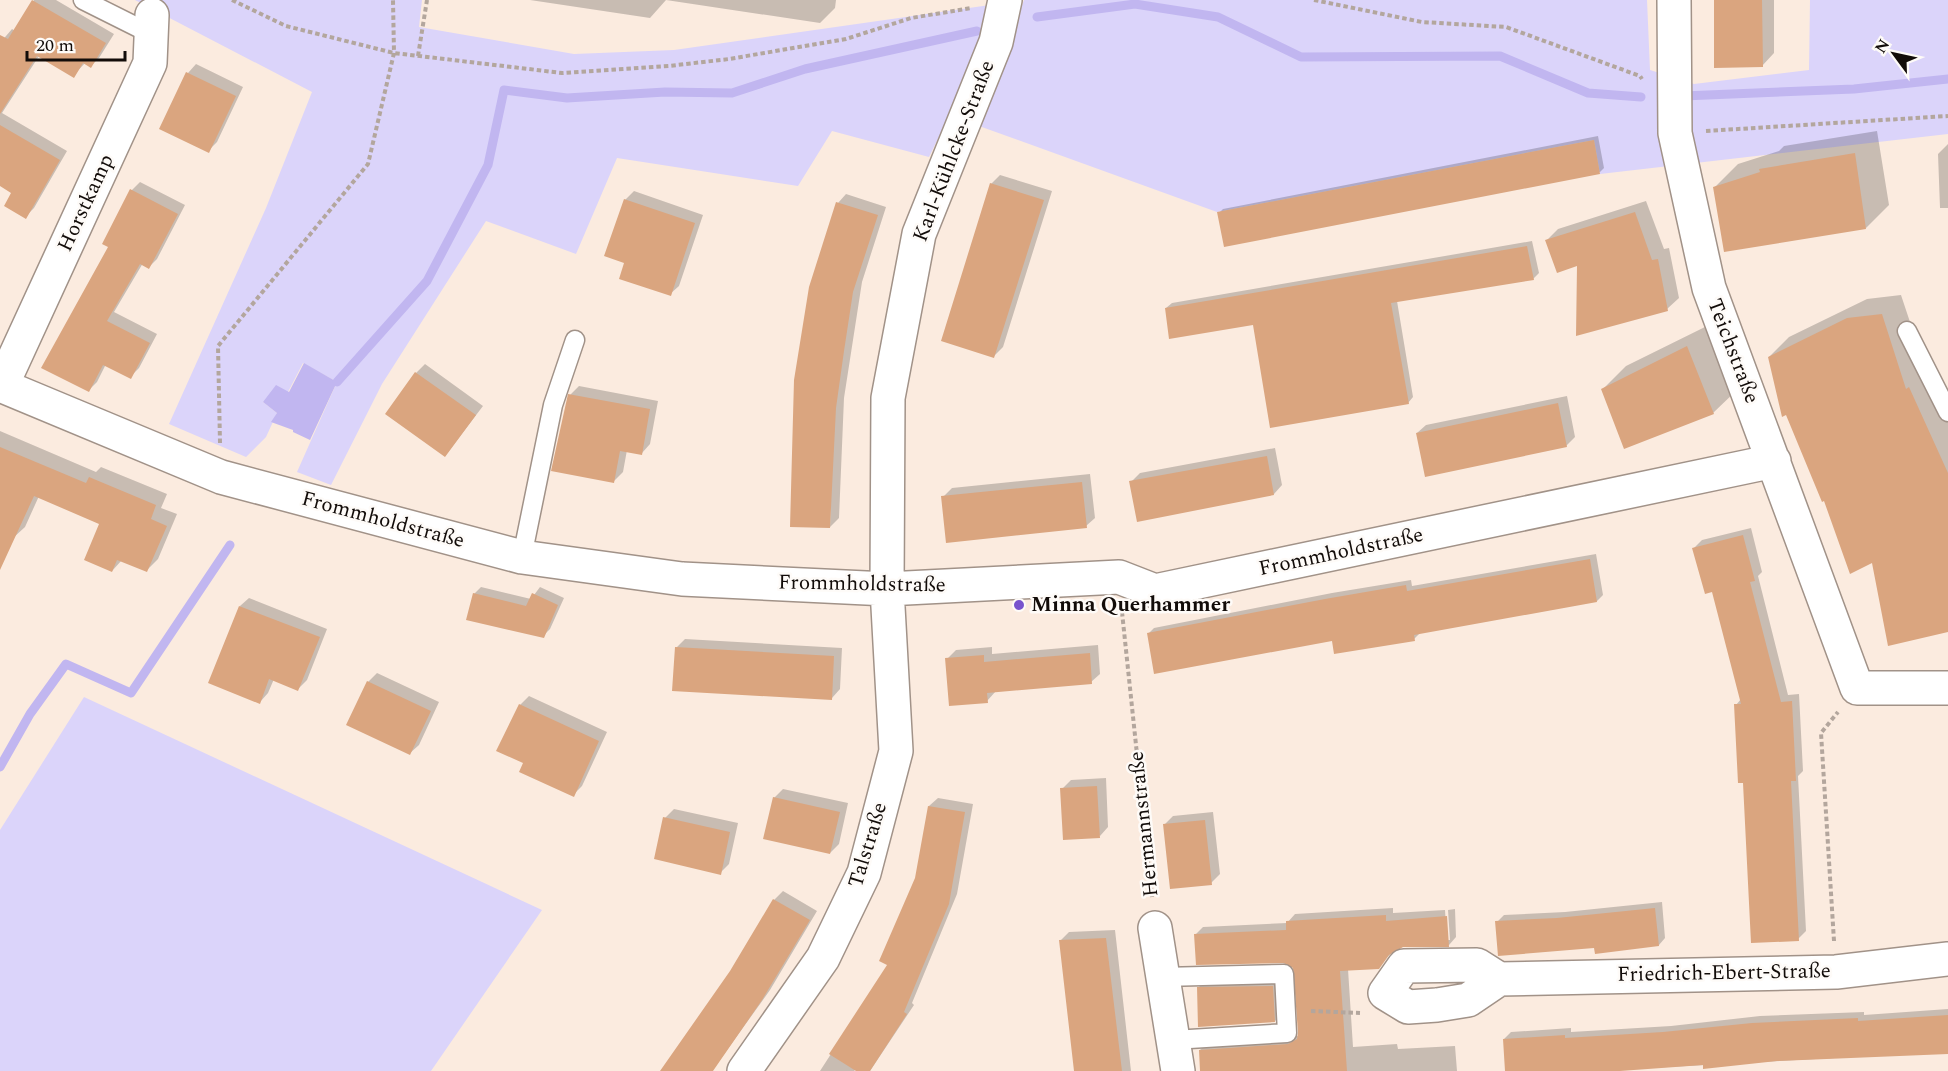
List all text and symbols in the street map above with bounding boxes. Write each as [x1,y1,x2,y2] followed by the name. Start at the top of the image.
[27,24,124,62] scale bar
[1864,24,1924,84] north arrow
[36,32,74,59] text: 20 m
[1869,34,1896,58] text: N
[905,56,1003,246] street label: Karl-Kühlcke-Straße
[49,149,123,257] street label: Horstkamp
[1698,294,1768,408] street label: Teichstraße
[298,483,468,557] street label: Frommholdstraße
[1256,519,1426,585] street label: Frommholdstraße
[778,567,946,601] street label: Frommholdstraße
[1031,589,1230,621] place label: Minna Querhammer
[1012,598,1026,612] marker: Minna Querhammer
[1120,750,1168,898] street label: Hermannstraße
[840,798,896,892] street label: Talstraße
[1617,955,1831,991] street label: Friedrich-Ebert-Straße

